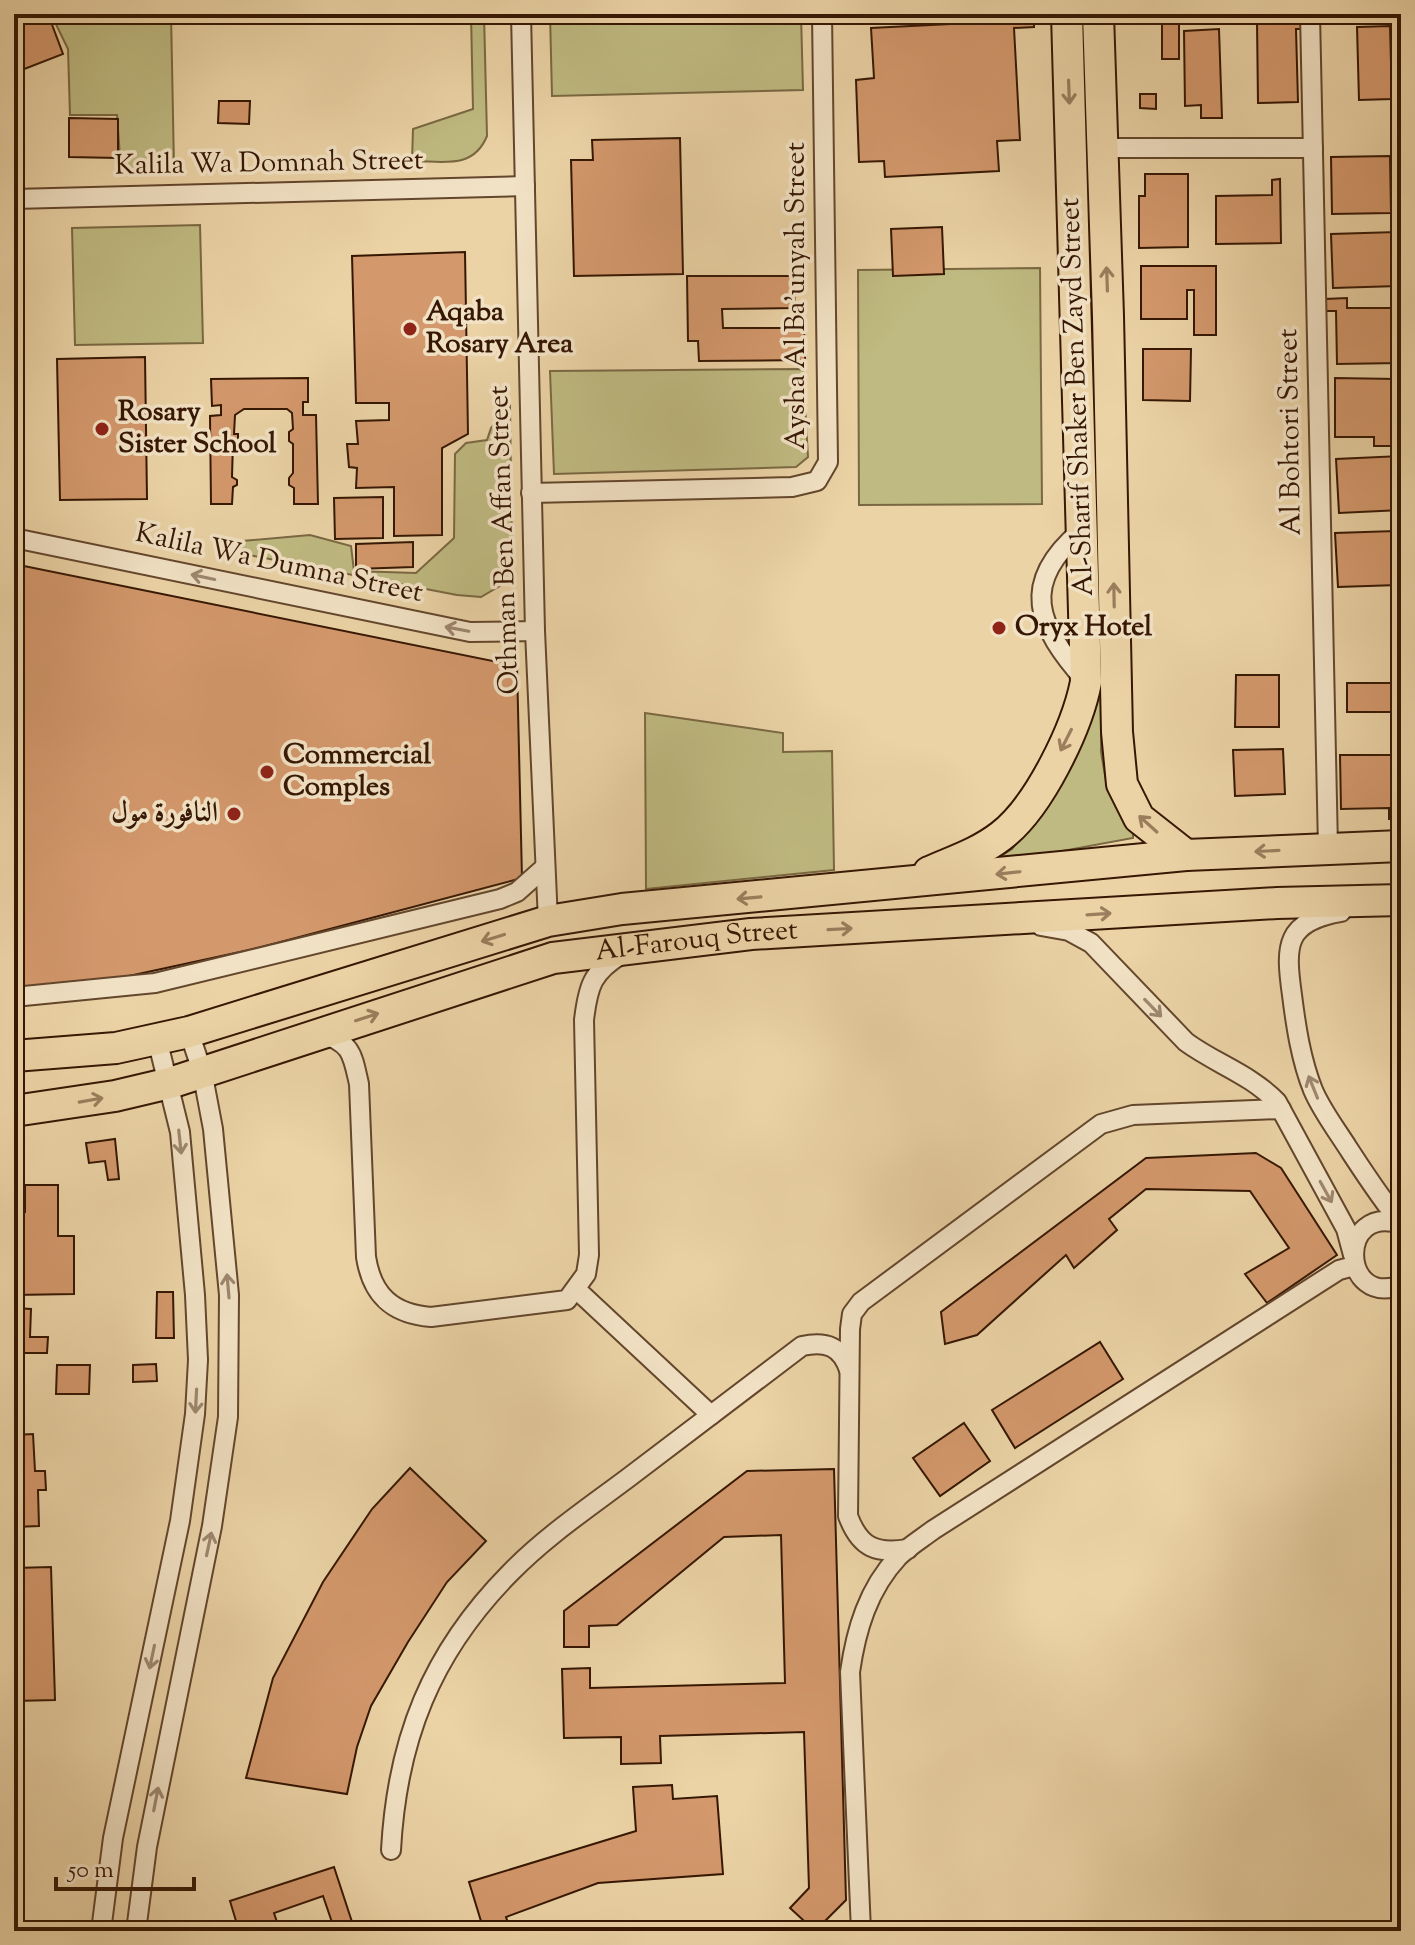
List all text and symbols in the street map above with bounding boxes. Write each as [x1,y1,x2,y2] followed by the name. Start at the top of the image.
[1062,78,1077,105] one-way arrow
[114,141,424,187] street label: Kalila Wa Domnah Street
[777,142,817,450] street label: Aysha Al Ba'unyah Street
[1051,197,1105,597] street label: Al-Sharif Shaker Ben Zayd Street
[1099,266,1114,293] one-way arrow
[426,293,573,365] place label: Aqaba Rosary Area
[401,320,419,338] marker: Aqaba Rosary Area
[1269,328,1313,536] street label: Al Bohtori Street
[480,384,530,695] street label: Othman Ben Affan Street
[118,393,277,465] place label: Rosary Sister School
[93,420,111,438] marker: Rosary Sister School
[131,514,427,614] street label: Kalila Wa Dumna Street
[190,569,216,584] one-way arrow
[1106,582,1122,609] one-way arrow
[1015,608,1152,648] place label: Oryx Hotel
[990,619,1008,637] marker: Oryx Hotel
[445,621,470,636] one-way arrow
[1058,728,1073,752] one-way arrow
[283,736,431,808] place label: Commercial Comples
[258,763,276,781] marker: Commercial Comples
[111,794,218,834] place label: النافورة مول
[225,805,243,823] marker: النافورة مول
[1139,816,1159,834] one-way arrow
[1254,844,1281,859] one-way arrow
[995,865,1022,880] one-way arrow
[736,891,763,906] one-way arrow
[1085,906,1112,921] one-way arrow
[593,911,799,973] street label: Al-Farouq Street
[826,921,853,936] one-way arrow
[481,931,507,946] one-way arrow
[1143,997,1162,1017] one-way arrow
[353,1009,379,1024] one-way arrow
[1305,1075,1319,1100] one-way arrow
[78,1092,103,1107] one-way arrow
[173,1128,188,1155] one-way arrow
[1318,1180,1334,1203] one-way arrow
[220,1273,235,1300] one-way arrow
[188,1387,203,1414] one-way arrow
[202,1532,217,1557] one-way arrow
[143,1644,158,1670] one-way arrow
[149,1786,164,1812] one-way arrow
[56,1841,194,1891] scale bar
[66,1854,114,1888] text: 50 m

